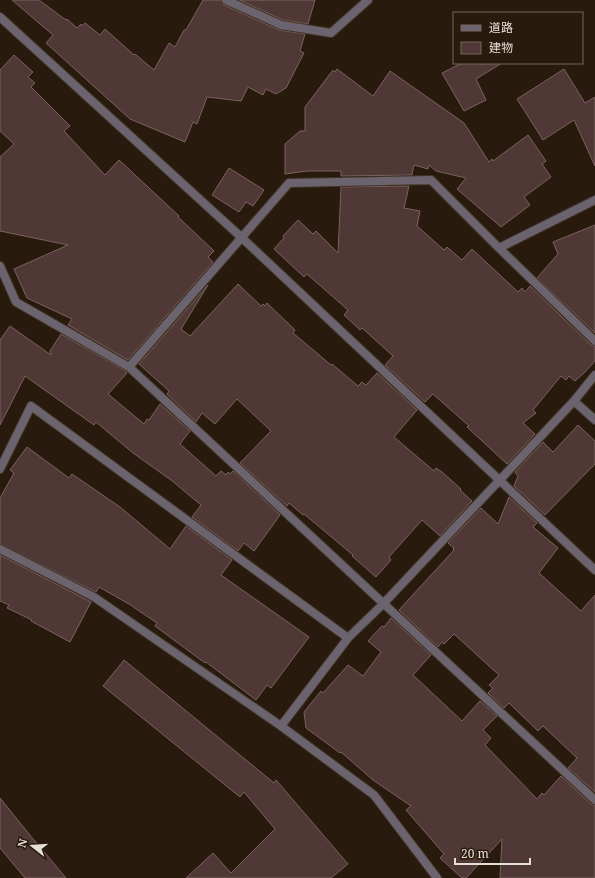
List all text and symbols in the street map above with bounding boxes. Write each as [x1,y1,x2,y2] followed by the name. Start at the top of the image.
[453,12,583,64] legend
[489,19,513,36] text: 道路
[489,39,513,56] text: 建物
[12,826,52,866] north arrow
[14,836,30,849] text: N
[455,840,530,866] scale bar
[461,845,489,862] text: 20 m

